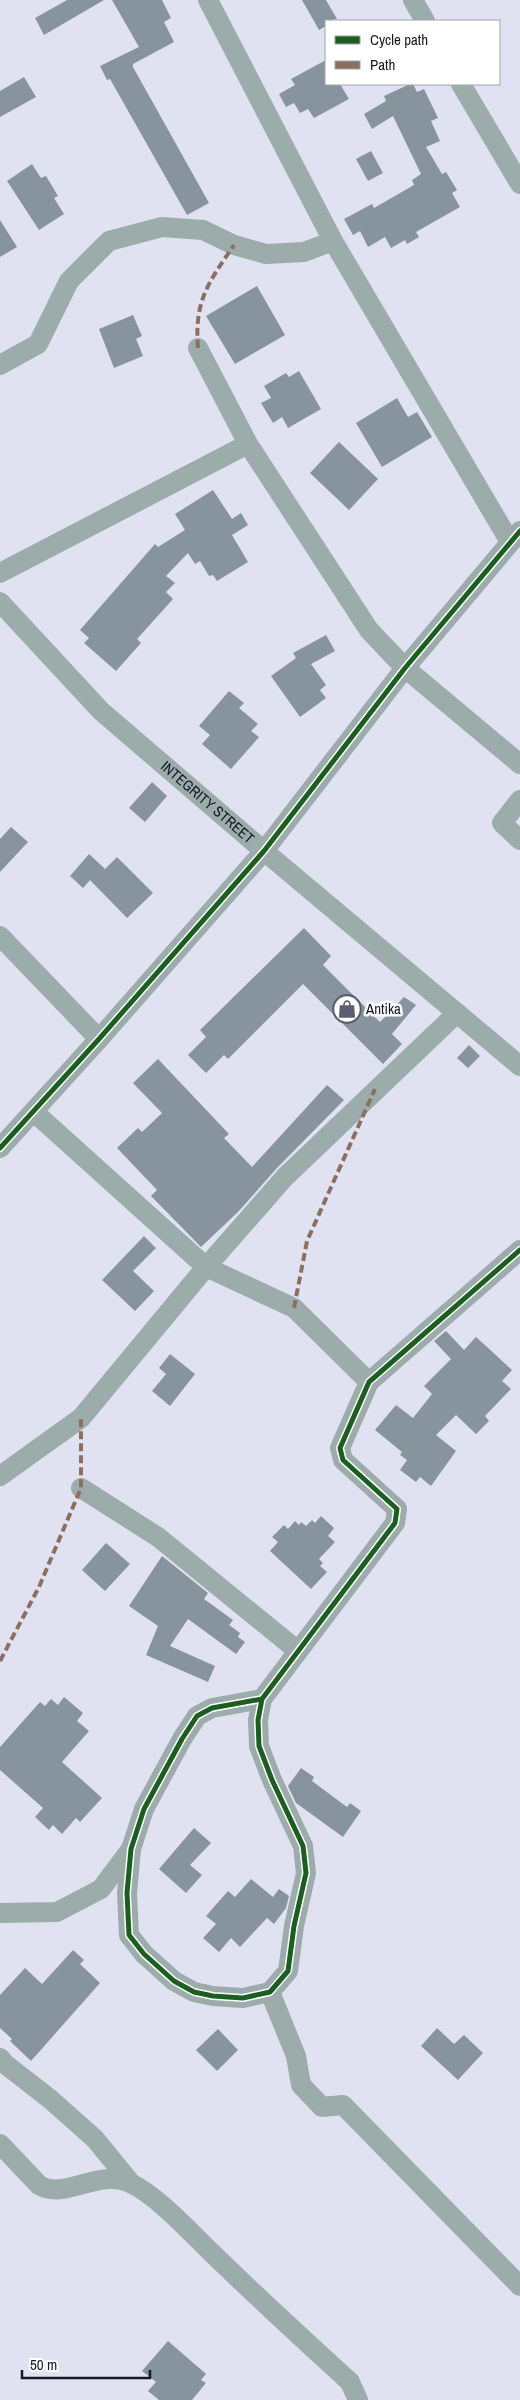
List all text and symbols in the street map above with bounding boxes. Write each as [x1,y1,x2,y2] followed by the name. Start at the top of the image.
[325,20,500,85] legend
[370,29,428,50] text: Cycle path
[370,54,395,75] text: Path
[156,756,260,849] street label: INTEGRITY STREET
[332,994,362,1024] shop icon: Antika
[365,998,401,1019] place label: Antika
[22,2348,150,2380] scale bar
[30,2354,57,2375] text: 50 m

